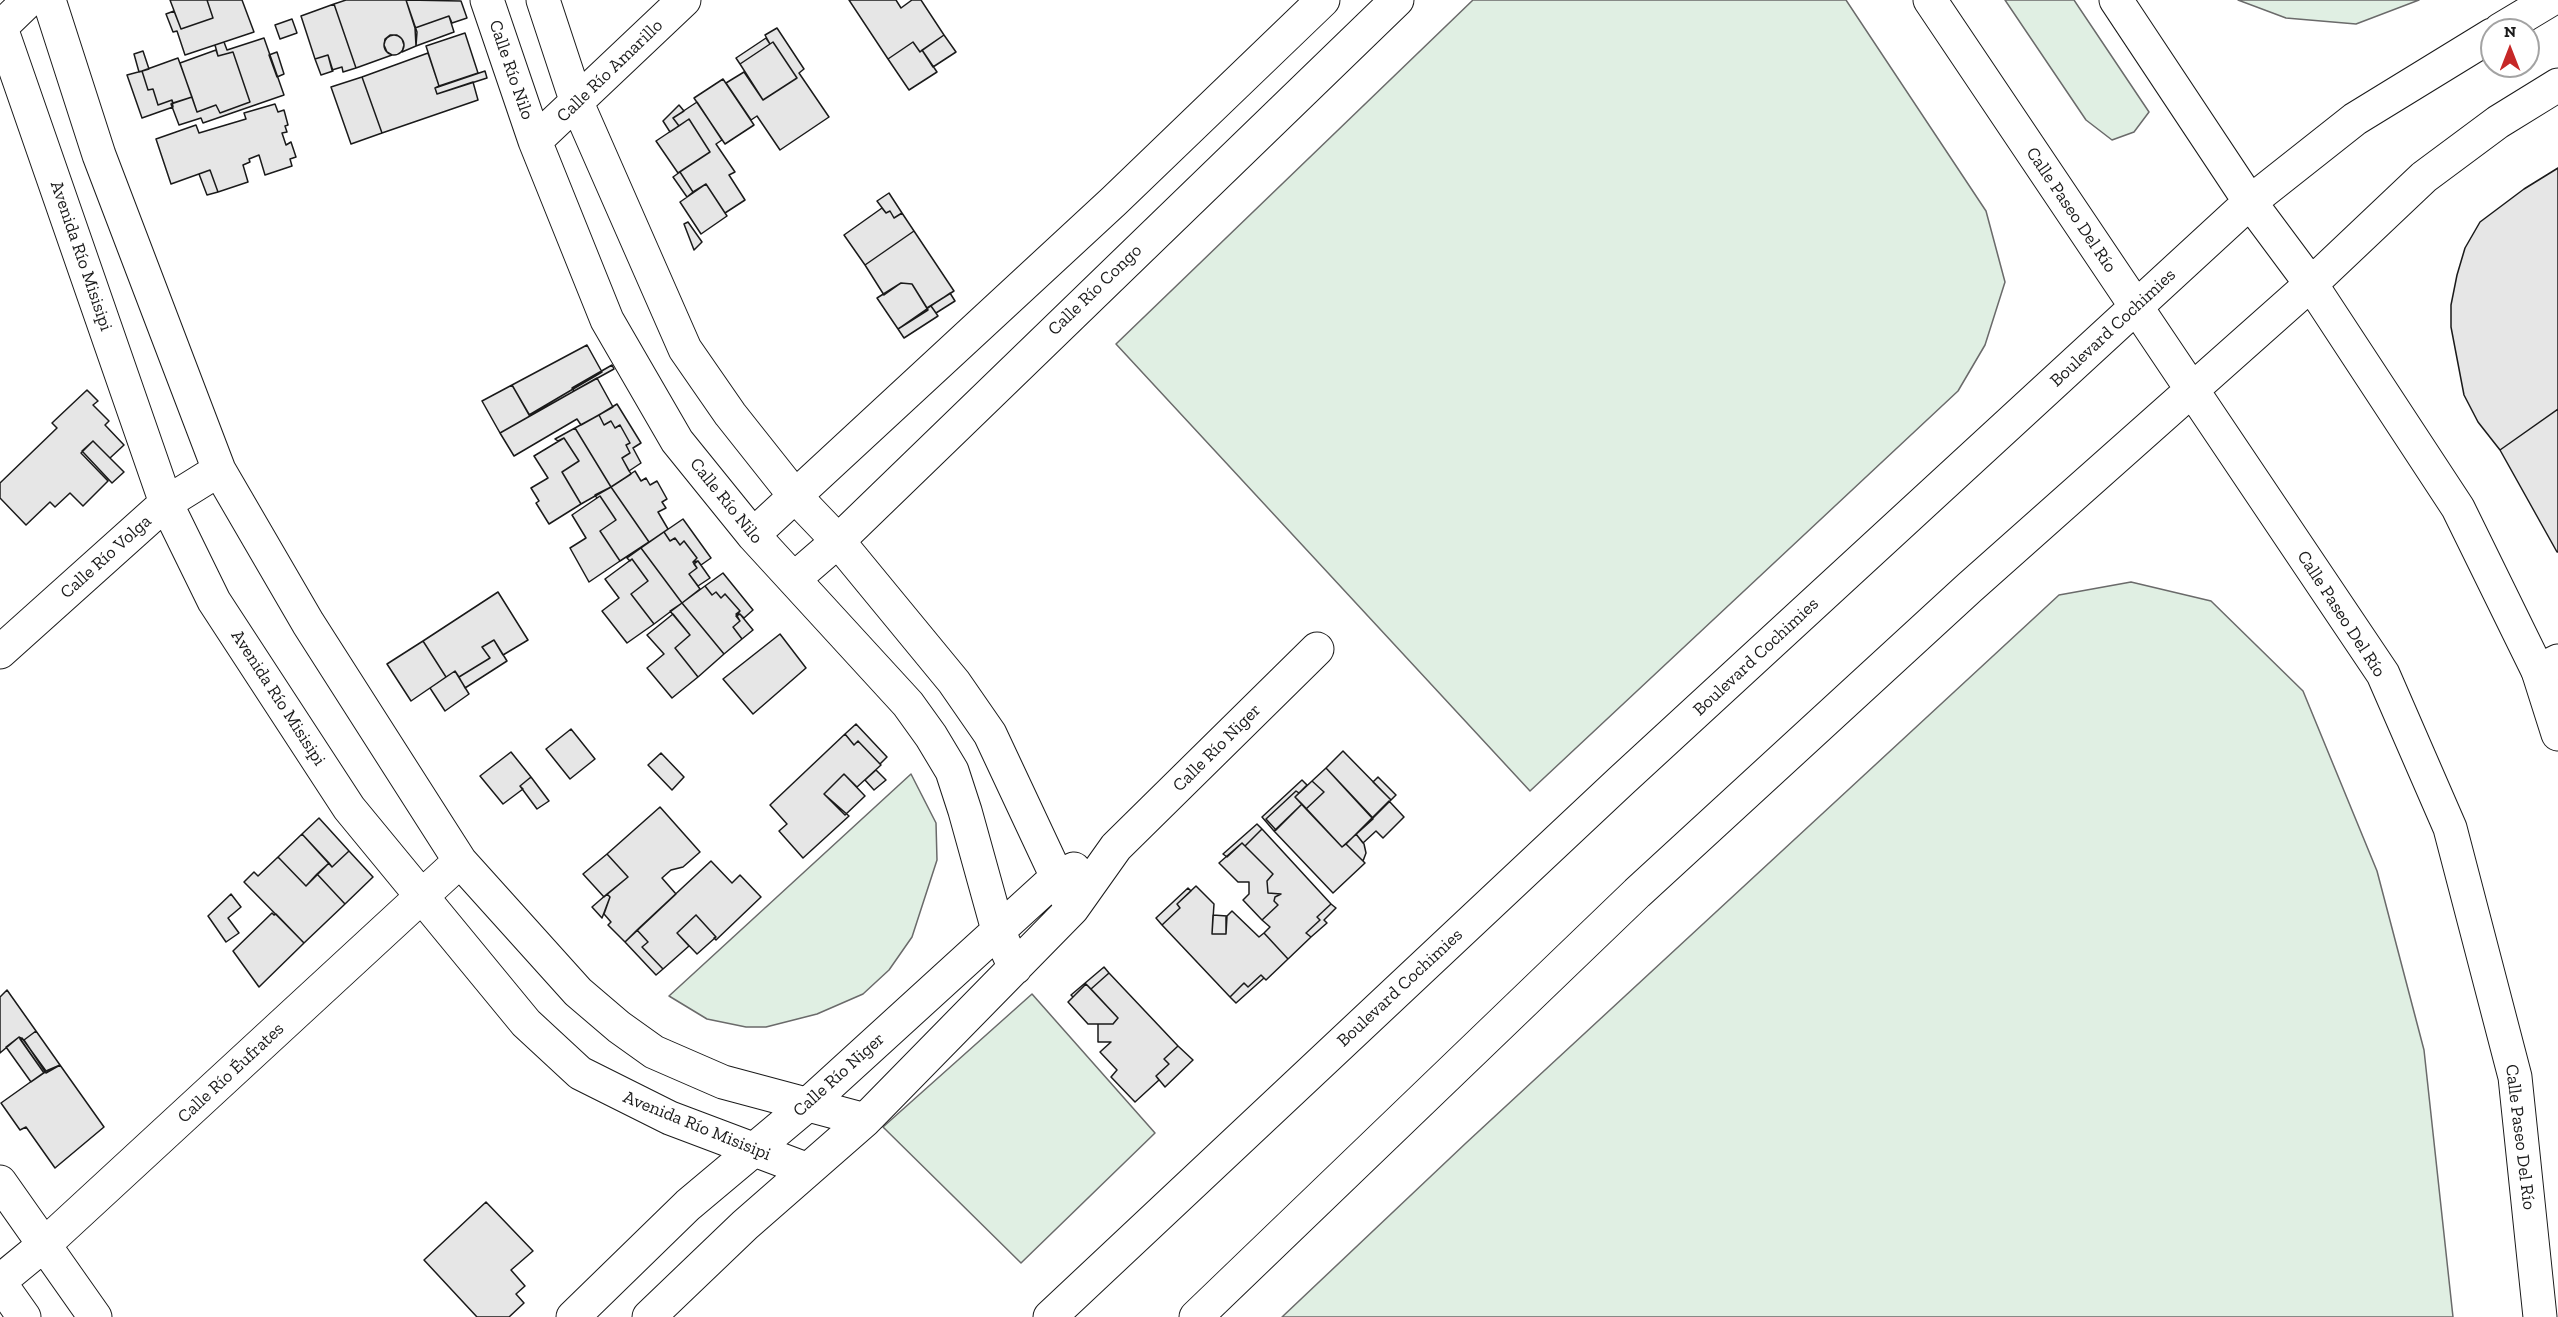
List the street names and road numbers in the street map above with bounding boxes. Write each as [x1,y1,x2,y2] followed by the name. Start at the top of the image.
[552,15,668,127] street label: Calle Río Amarillo
[484,17,538,123] street label: Calle Río Nilo
[2021,143,2121,277] street label: Calle Paseo Del Río
[45,178,117,334] street label: Avenida Río Misisipi
[1044,240,1146,340] street label: Calle Río Congo
[2046,264,2180,392] street label: Boulevard Cochimies
[685,454,767,548] street label: Calle Río Nilo
[56,511,156,603] street label: Calle Río Volga
[2292,547,2390,681] street label: Calle Paseo Del Río
[1689,593,1823,721] street label: Boulevard Cochimies
[226,626,330,770] street label: Avenida Río Misisipi
[1168,699,1266,797] street label: Calle Río Niger
[1333,924,1467,1052] street label: Boulevard Cochimies
[173,1018,289,1128] street label: Calle Río Éufrates
[789,1028,889,1122] street label: Calle Río Niger
[2500,1063,2540,1211] street label: Calle Paseo Del Río
[620,1087,774,1165] street label: Avenida Río Misisipi

